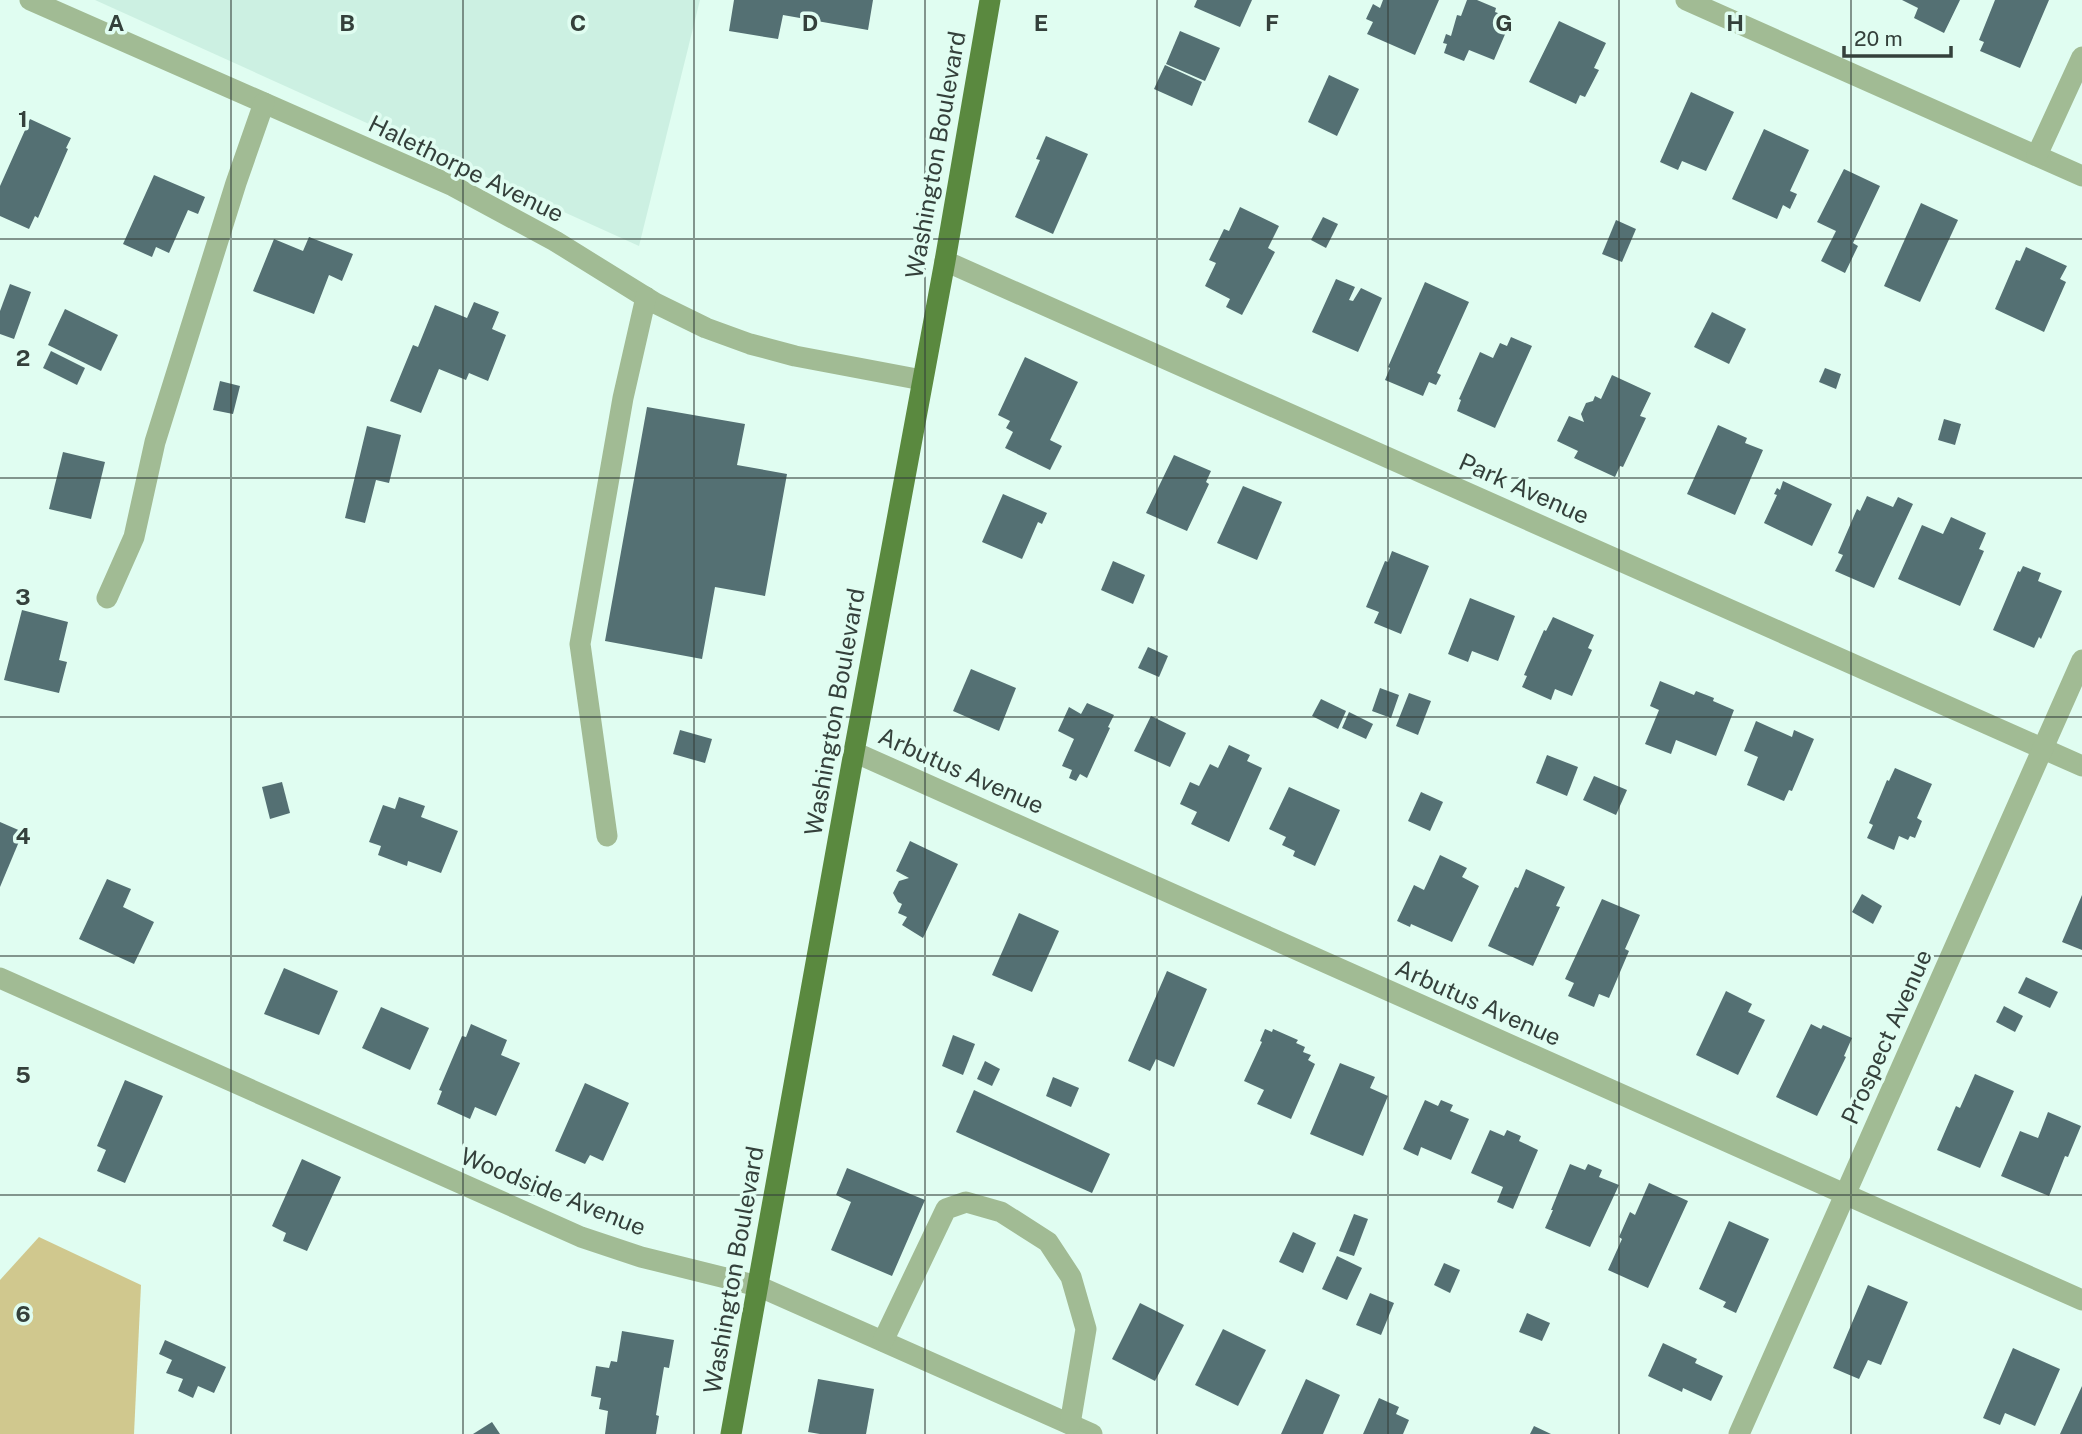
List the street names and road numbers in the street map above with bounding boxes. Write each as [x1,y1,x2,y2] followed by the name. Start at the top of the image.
[899,29,971,281] street label: Washington Boulevard
[364,109,568,227] street label: Halethorpe Avenue
[1455,447,1594,529] street label: Park Avenue
[798,586,870,838] street label: Washington Boulevard
[874,721,1048,819] street label: Arbutus Avenue
[1835,945,1937,1128] street label: Prospect Avenue
[1391,953,1565,1051] street label: Arbutus Avenue
[457,1141,650,1241] street label: Woodside Avenue
[697,1144,769,1396] street label: Washington Boulevard

